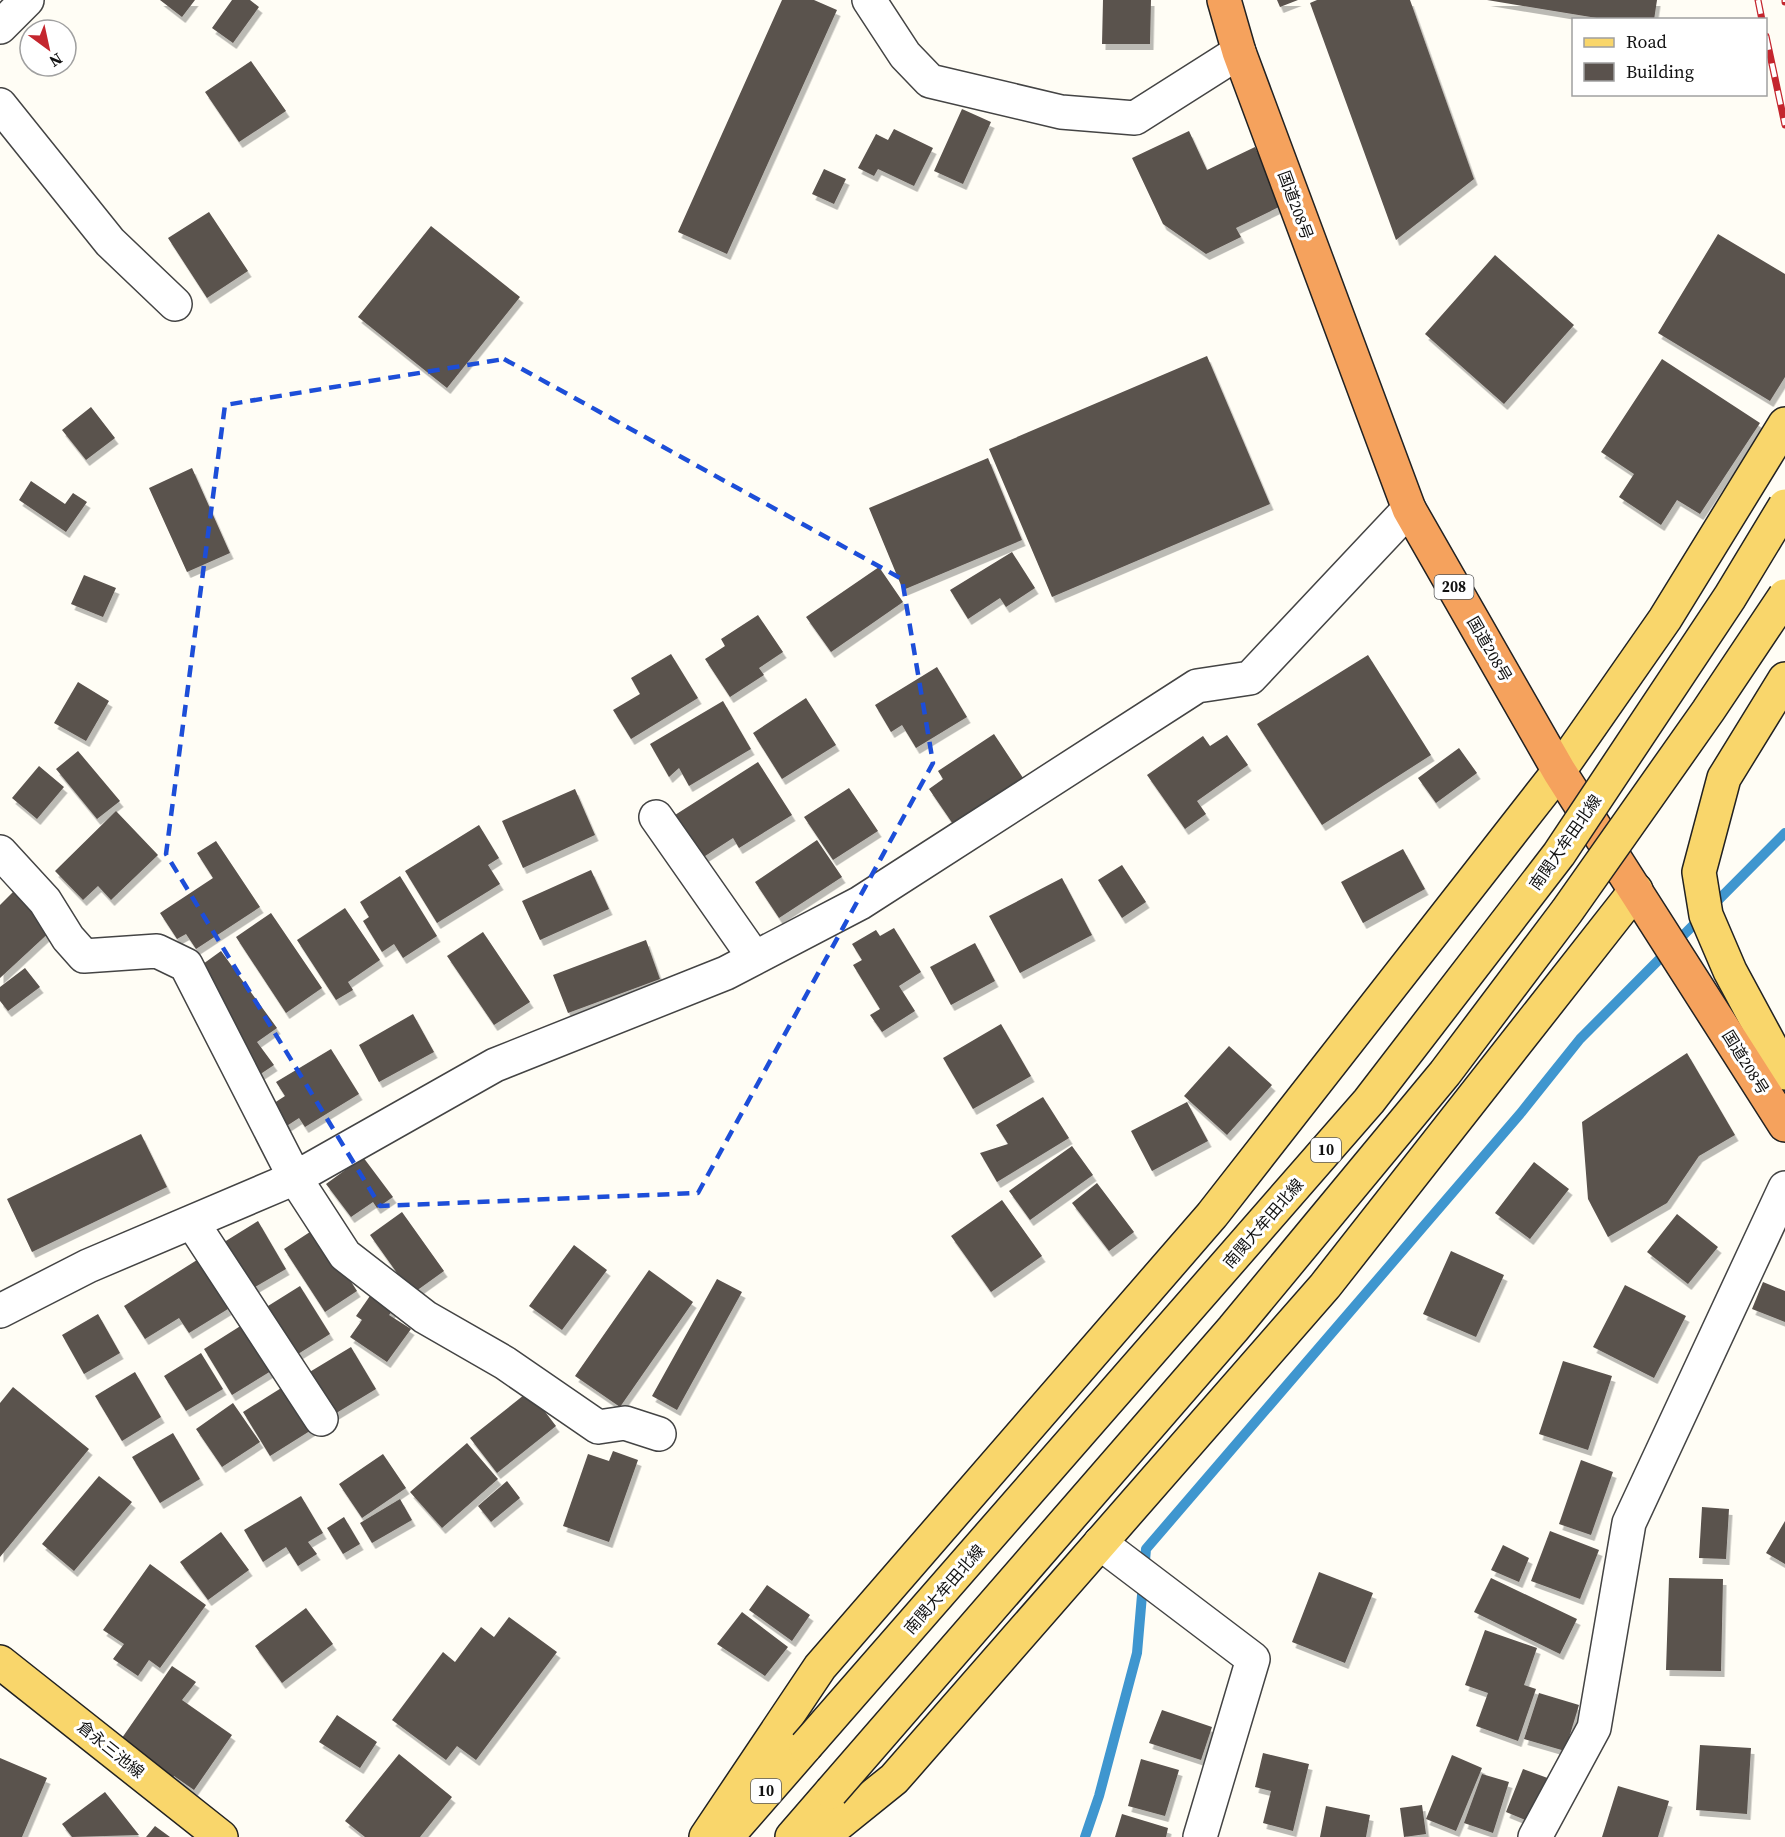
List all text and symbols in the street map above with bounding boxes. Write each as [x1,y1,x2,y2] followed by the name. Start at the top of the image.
[18,18,78,78] north arrow
[1572,18,1767,96] legend
[1626,29,1667,54] text: Road
[45,48,67,73] text: N
[1626,59,1694,84] text: Building
[1273,167,1319,243] street label: 国道208号
[1434,575,1474,599] road number: 208
[1462,612,1518,686] street label: 国道208号
[1524,790,1606,894] street label: 南関大牟田北線
[1718,1026,1774,1098] street label: 国道208号
[1311,1138,1341,1162] road number: 10
[1218,1174,1308,1272] street label: 南関大牟田北線
[899,1540,989,1638] street label: 南関大牟田北線
[73,1715,149,1783] street label: 倉永三池線
[751,1779,781,1803] road number: 10

